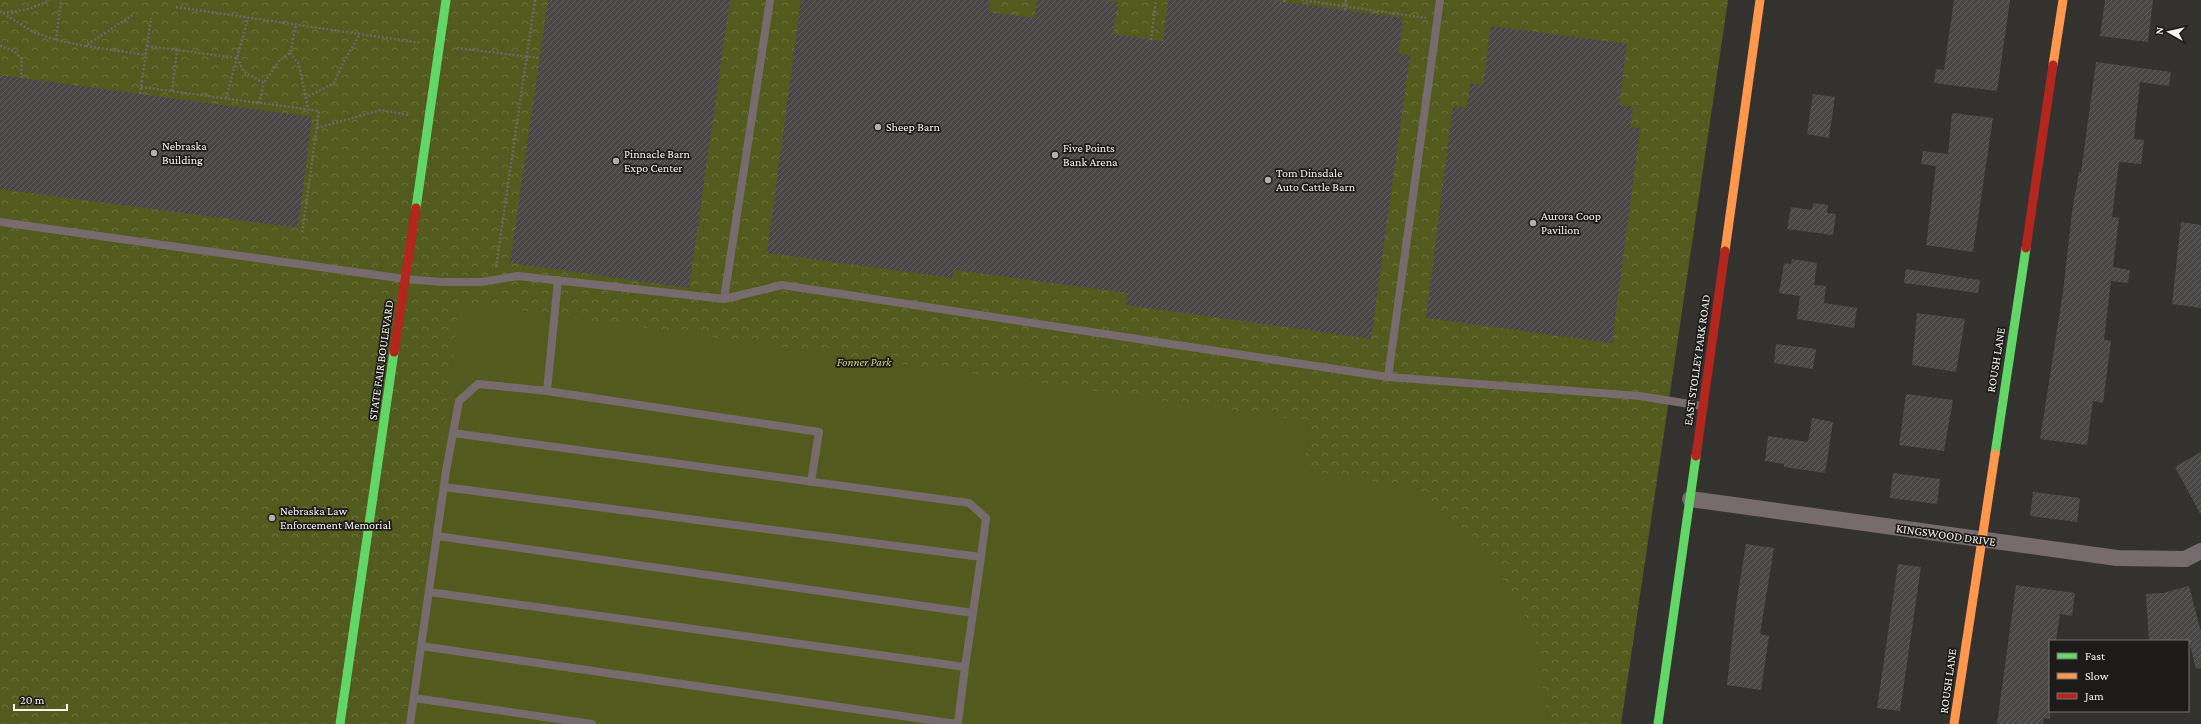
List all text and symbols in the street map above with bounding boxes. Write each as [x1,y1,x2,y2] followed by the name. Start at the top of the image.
[2149,12,2189,52] north arrow
[2153,26,2166,35] text: N
[886,120,941,134] place label: Sheep Barn
[873,122,883,132] marker: Sheep Barn
[162,139,207,167] place label: Nebraska Building
[1063,141,1118,169] place label: Five Points Bank Arena
[624,147,691,175] place label: Pinnacle Barn Expo Center
[149,148,159,158] marker: Nebraska Building
[1050,150,1060,160] marker: Five Points Bank Arena
[611,156,621,166] marker: Pinnacle Barn Expo Center
[1276,166,1356,194] place label: Tom Dinsdale Auto Cattle Barn
[1263,175,1273,185] marker: Tom Dinsdale Auto Cattle Barn
[1541,209,1601,237] place label: Aurora Coop Pavilion
[1528,218,1538,228] marker: Aurora Coop Pavilion
[1681,294,1713,426] street label: EAST STOLLEY PARK ROAD
[366,299,396,421] street label: STATE FAIR BOULEVARD
[1984,326,2008,393] street label: ROUSH LANE
[837,355,892,369] park label: Fonner Park
[280,504,391,532] place label: Nebraska Law Enforcement Memorial
[267,513,277,523] marker: Nebraska Law Enforcement Memorial
[1895,521,1997,549] street label: KINGSWOOD DRIVE
[2049,640,2189,712] legend
[1937,647,1960,714] street label: ROUSH LANE
[2085,649,2106,663] text: Fast
[2085,669,2109,683] text: Slow
[14,686,67,712] scale bar
[2084,689,2104,703] text: Jam
[20,693,45,707] text: 20 m

